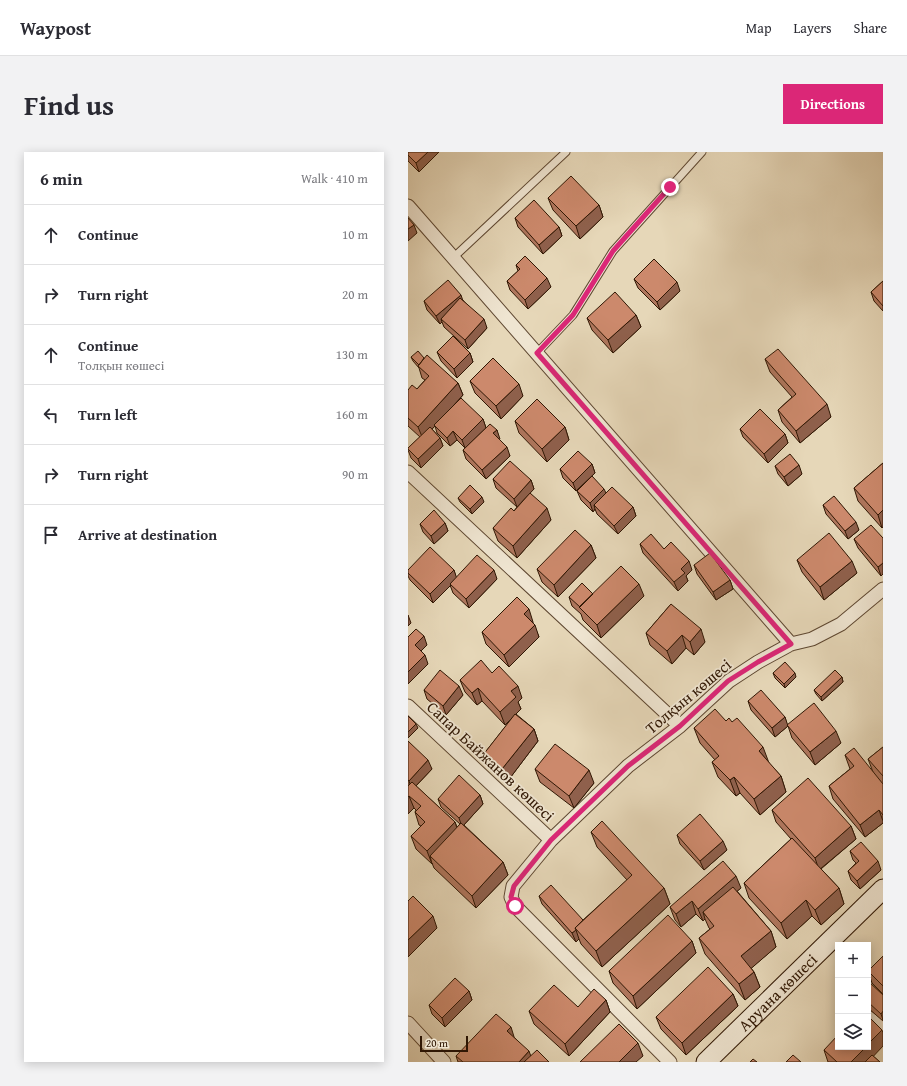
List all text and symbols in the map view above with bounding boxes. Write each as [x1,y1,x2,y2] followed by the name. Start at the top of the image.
[20,14,91,42] text: Waypost
[746,18,772,38] text: Map
[794,18,832,38] text: Layers
[854,18,887,38] text: Share
[24,84,114,125] text: Find us
[783,84,883,124] button: Directions
[40,166,82,191] text: 6 min
[301,169,368,188] text: Walk · 410 m
[661,178,679,196] route end
[40,224,62,246] icon: ahead
[78,224,139,245] text: Continue
[342,225,368,244] text: 10 m
[40,284,62,306] icon: right
[78,284,149,305] text: Turn right
[342,285,368,304] text: 20 m
[78,335,139,356] text: Continue
[40,344,62,366] icon: ahead
[336,345,368,364] text: 130 m
[78,356,164,375] text: Толқын көшесі
[40,404,62,426] icon: left
[78,404,137,425] text: Turn left
[336,405,368,424] text: 160 m
[40,464,62,486] icon: right
[78,464,149,485] text: Turn right
[342,465,368,484] text: 90 m
[40,524,62,546] icon: arrive
[78,524,217,545] text: Arrive at destination
[640,652,737,739] street label: Толқын көшесі
[422,695,561,827] street label: Сапар Байжанов көшесі
[506,897,524,915] route start
[835,942,871,1050] map controls
[835,942,871,978] button: +
[733,947,823,1036] street label: Аруана көшесі
[835,978,871,1014] button: −
[835,1014,871,1050] button: layers
[420,1034,468,1053] scale bar
[426,1035,448,1051] text: 20 m

